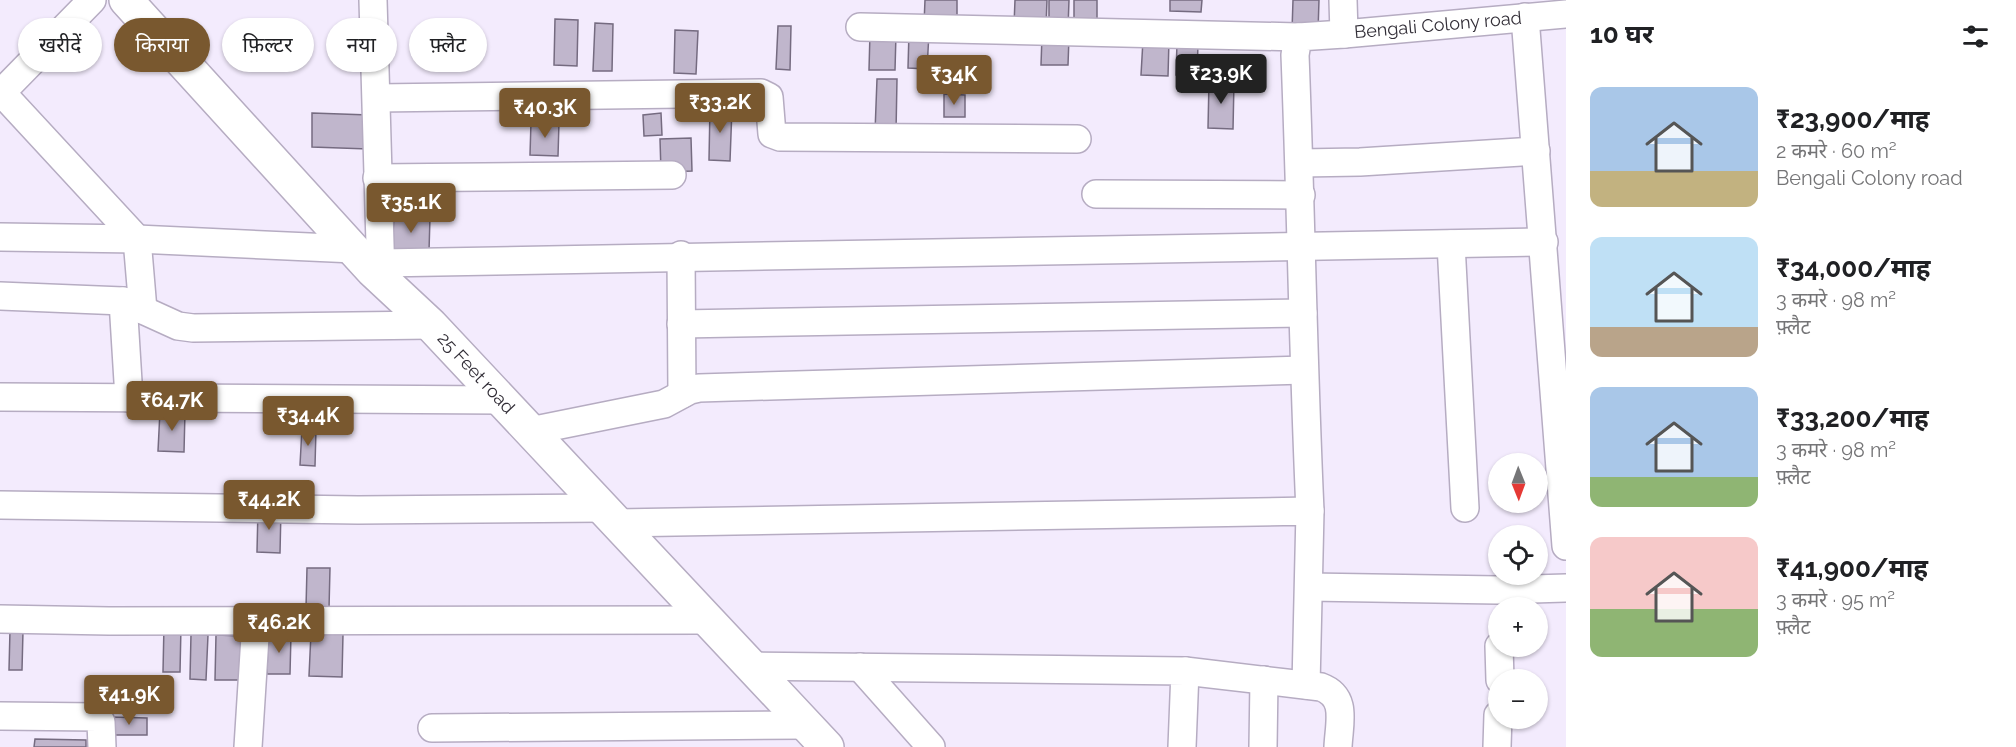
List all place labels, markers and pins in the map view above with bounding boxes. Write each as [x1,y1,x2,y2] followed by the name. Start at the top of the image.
[1172,54,1270,105] pin: ₹23.9K
[918,55,990,106] pin: ₹34K
[671,83,769,134] pin: ₹33.2K
[496,88,594,139] pin: ₹40.3K
[362,183,460,234] pin: ₹35.1K
[123,381,221,432] pin: ₹64.7K
[259,396,357,447] pin: ₹34.4K
[220,480,318,531] pin: ₹44.2K
[230,603,328,654] pin: ₹46.2K
[80,675,178,726] pin: ₹41.9K

